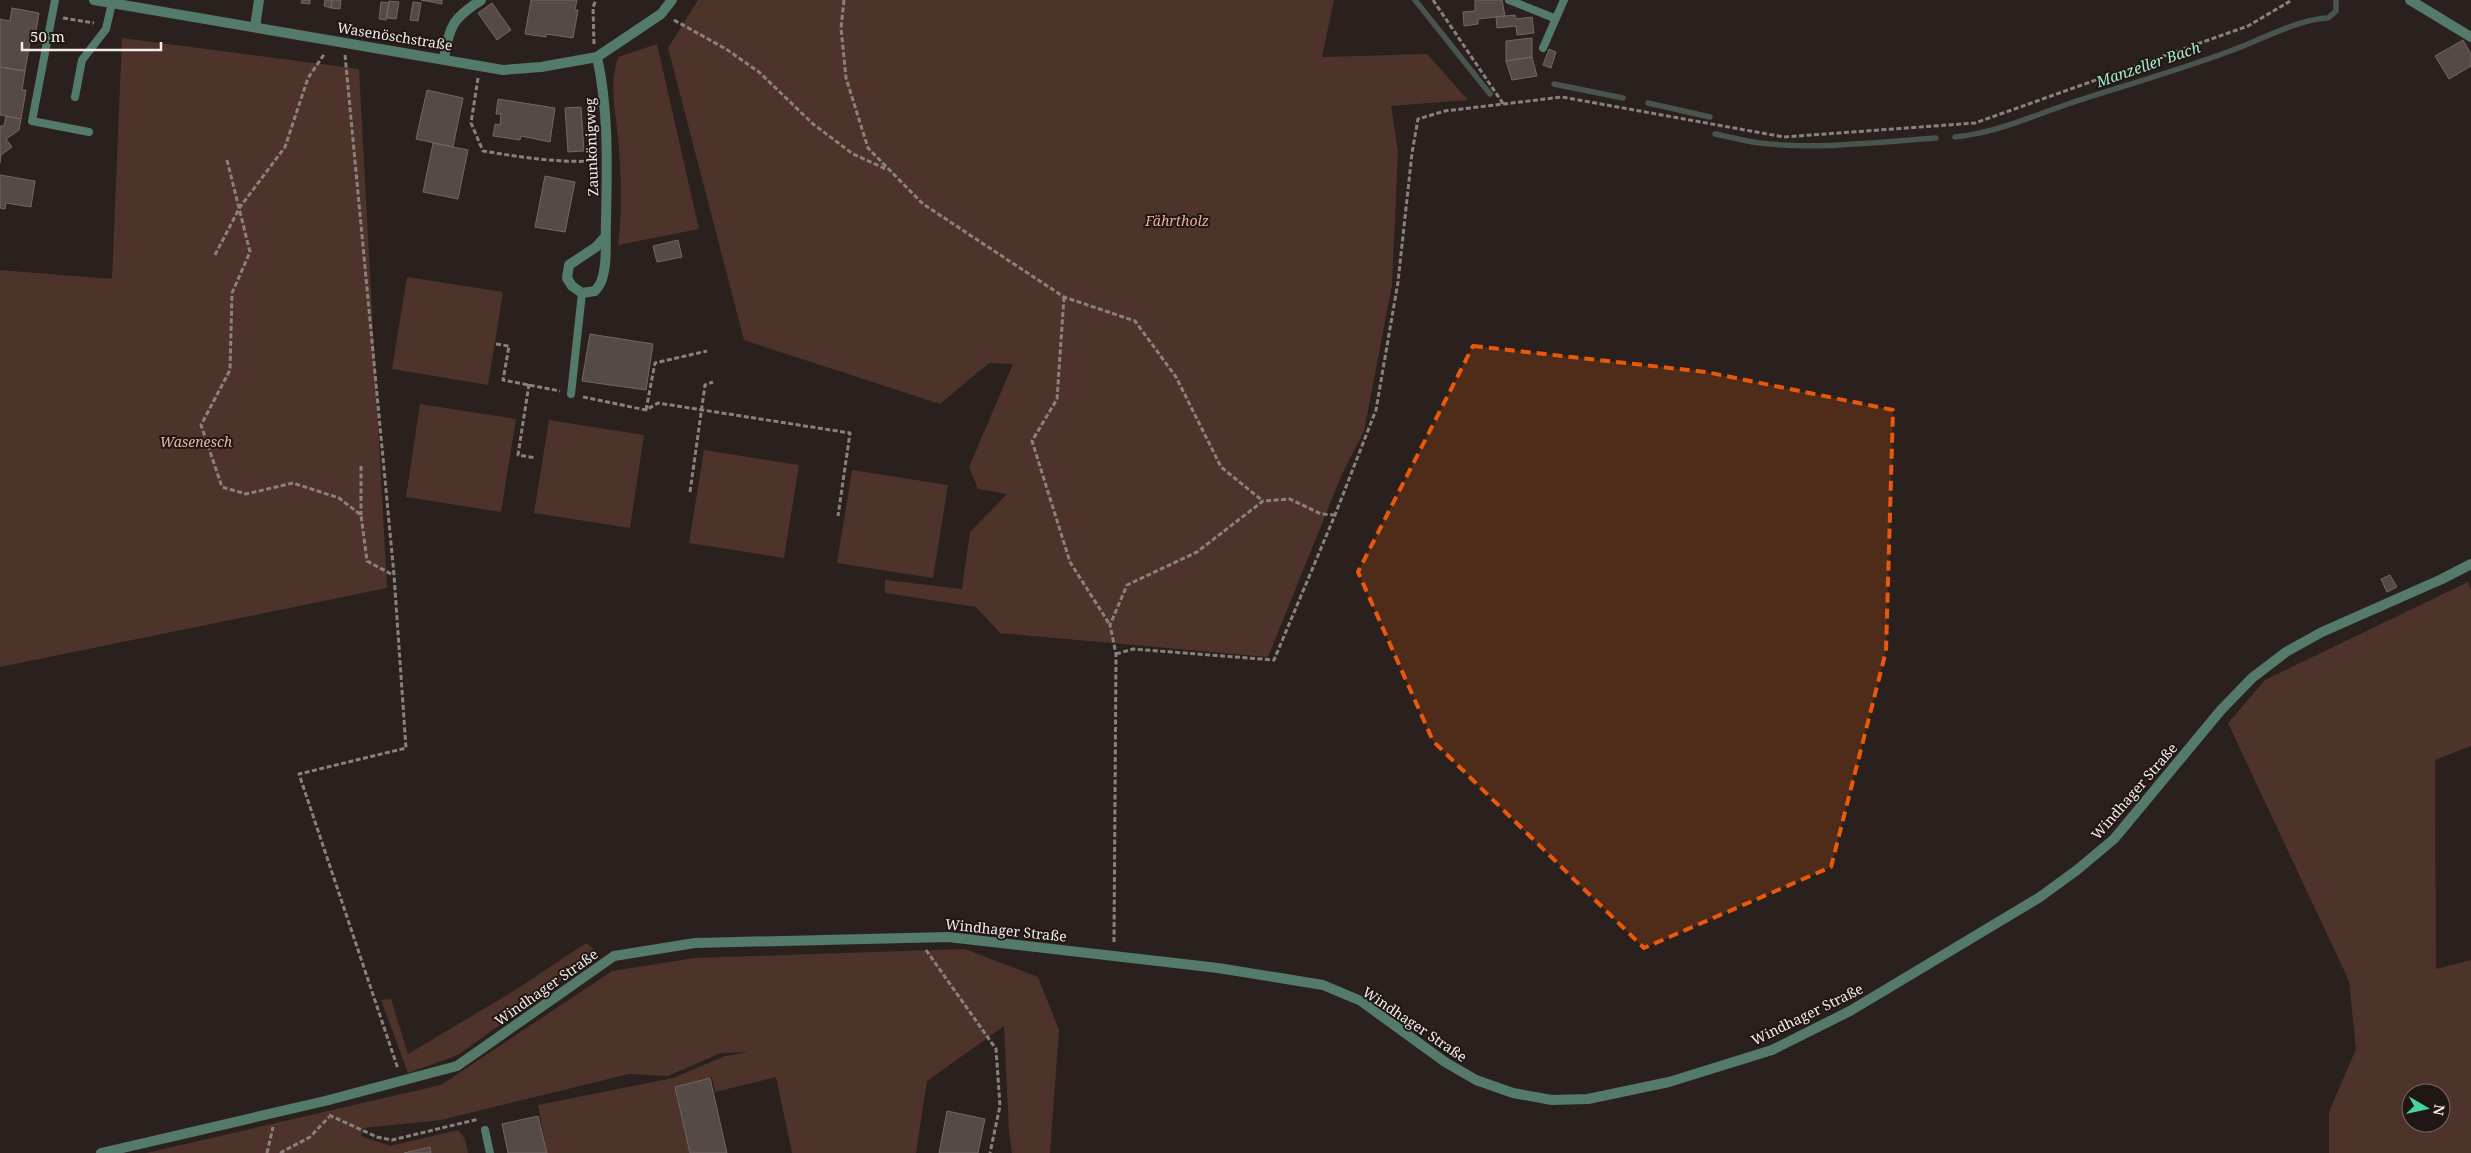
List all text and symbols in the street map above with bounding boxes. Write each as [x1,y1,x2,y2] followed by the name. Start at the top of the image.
[336,17,454,55] street label: Wasenöschstraße
[22,20,161,52] scale bar
[30,26,65,46] text: 50 m
[2092,37,2203,92] water label: Manzeller Bach
[580,97,602,196] street label: Zaunkönigweg
[1144,211,1209,230] park label: Fährtholz
[160,432,233,451] park label: Wasenesch
[2087,739,2181,843] street label: Windhager Straße
[944,914,1068,946] street label: Windhager Straße
[491,944,601,1030] street label: Windhager Straße
[1748,979,1866,1049] street label: Windhager Straße
[1359,982,1471,1066] street label: Windhager Straße
[2401,1083,2451,1133] north arrow
[2429,1103,2450,1117] text: N

